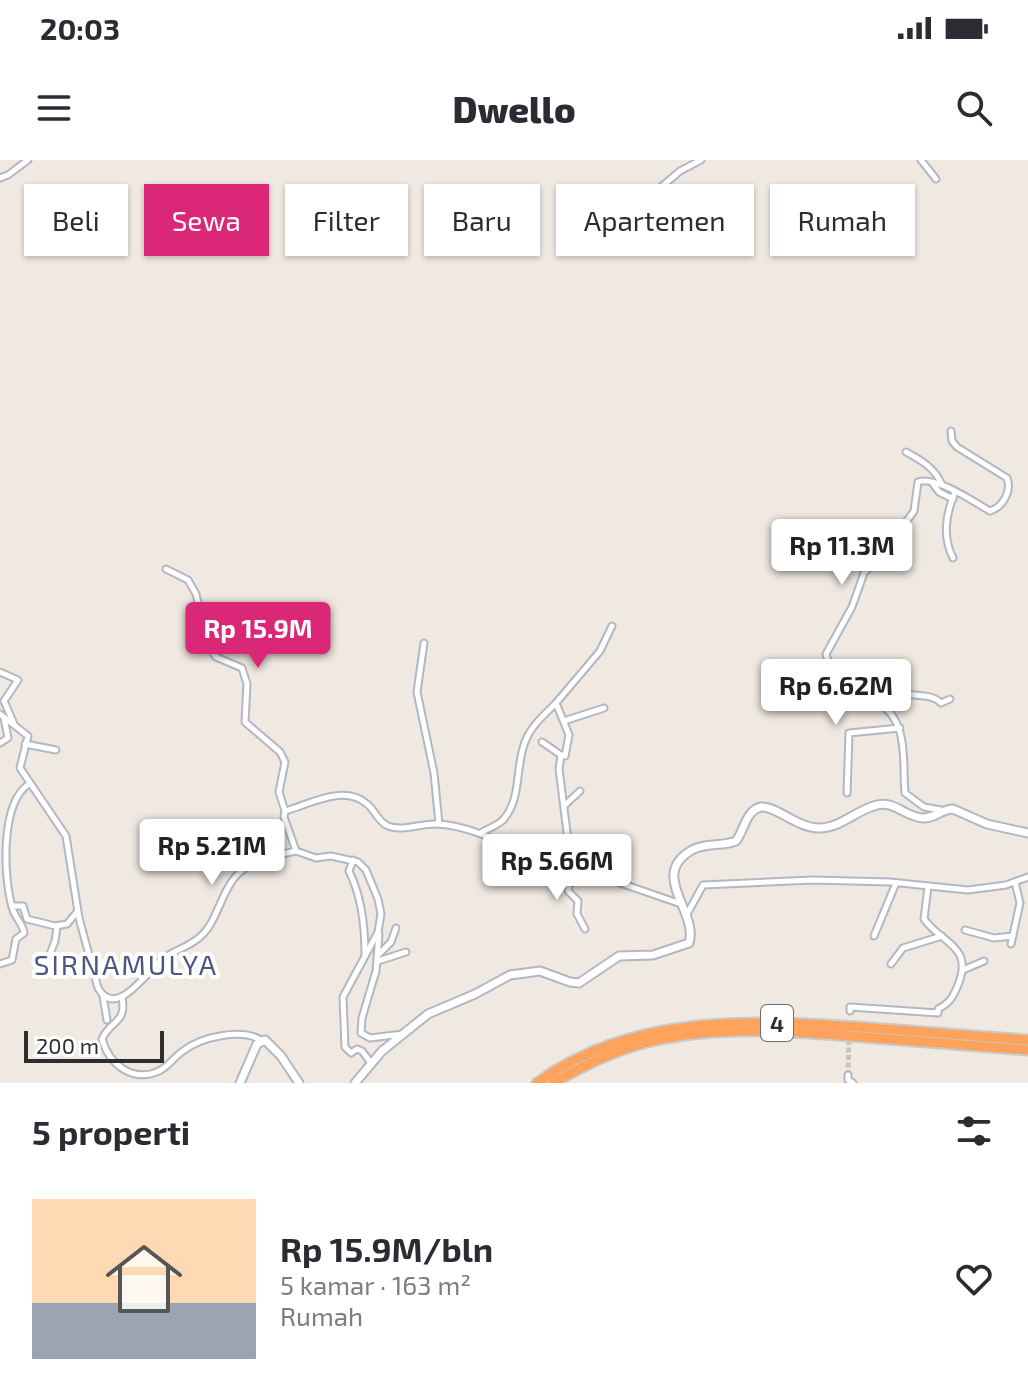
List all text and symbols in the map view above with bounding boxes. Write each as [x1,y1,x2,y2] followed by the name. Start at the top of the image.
[40,10,120,46] text: 20:03
[32,86,76,130] icon: menu
[952,86,996,130] icon: search
[452,87,576,130] text: Dwello
[24,184,128,256] chip: Beli
[144,184,269,256] chip: Sewa
[285,184,408,256] chip: Filter
[424,184,540,256] chip: Baru
[556,184,754,256] chip: Apartemen
[770,184,915,256] chip: Rumah
[759,519,925,587] pin: Rp 11.3M
[789,529,895,560] text: Rp 11.3M
[175,602,341,670] pin: Rp 15.9M
[203,612,313,643] text: Rp 15.9M
[753,659,919,727] pin: Rp 6.62M
[779,669,893,700] text: Rp 6.62M
[129,819,295,887] pin: Rp 5.21M
[158,829,266,860] text: Rp 5.21M
[474,834,640,902] pin: Rp 5.66M
[500,844,614,875] text: Rp 5.66M
[34,947,218,981] district label: SIRNAMULYA
[761,1005,793,1041] road number: 4
[24,1027,164,1063] scale bar
[36,1032,99,1058] text: 200 m
[952,1109,996,1153] icon: filters
[32,1111,190,1152] text: 5 properti
[280,1228,493,1269] text: Rp 15.9M/bln
[96,1231,192,1327] icon: home
[952,1257,996,1301] icon: heart
[280,1269,471,1300] text: 5 kamar · 163 m²
[280,1300,363,1331] text: Rumah

